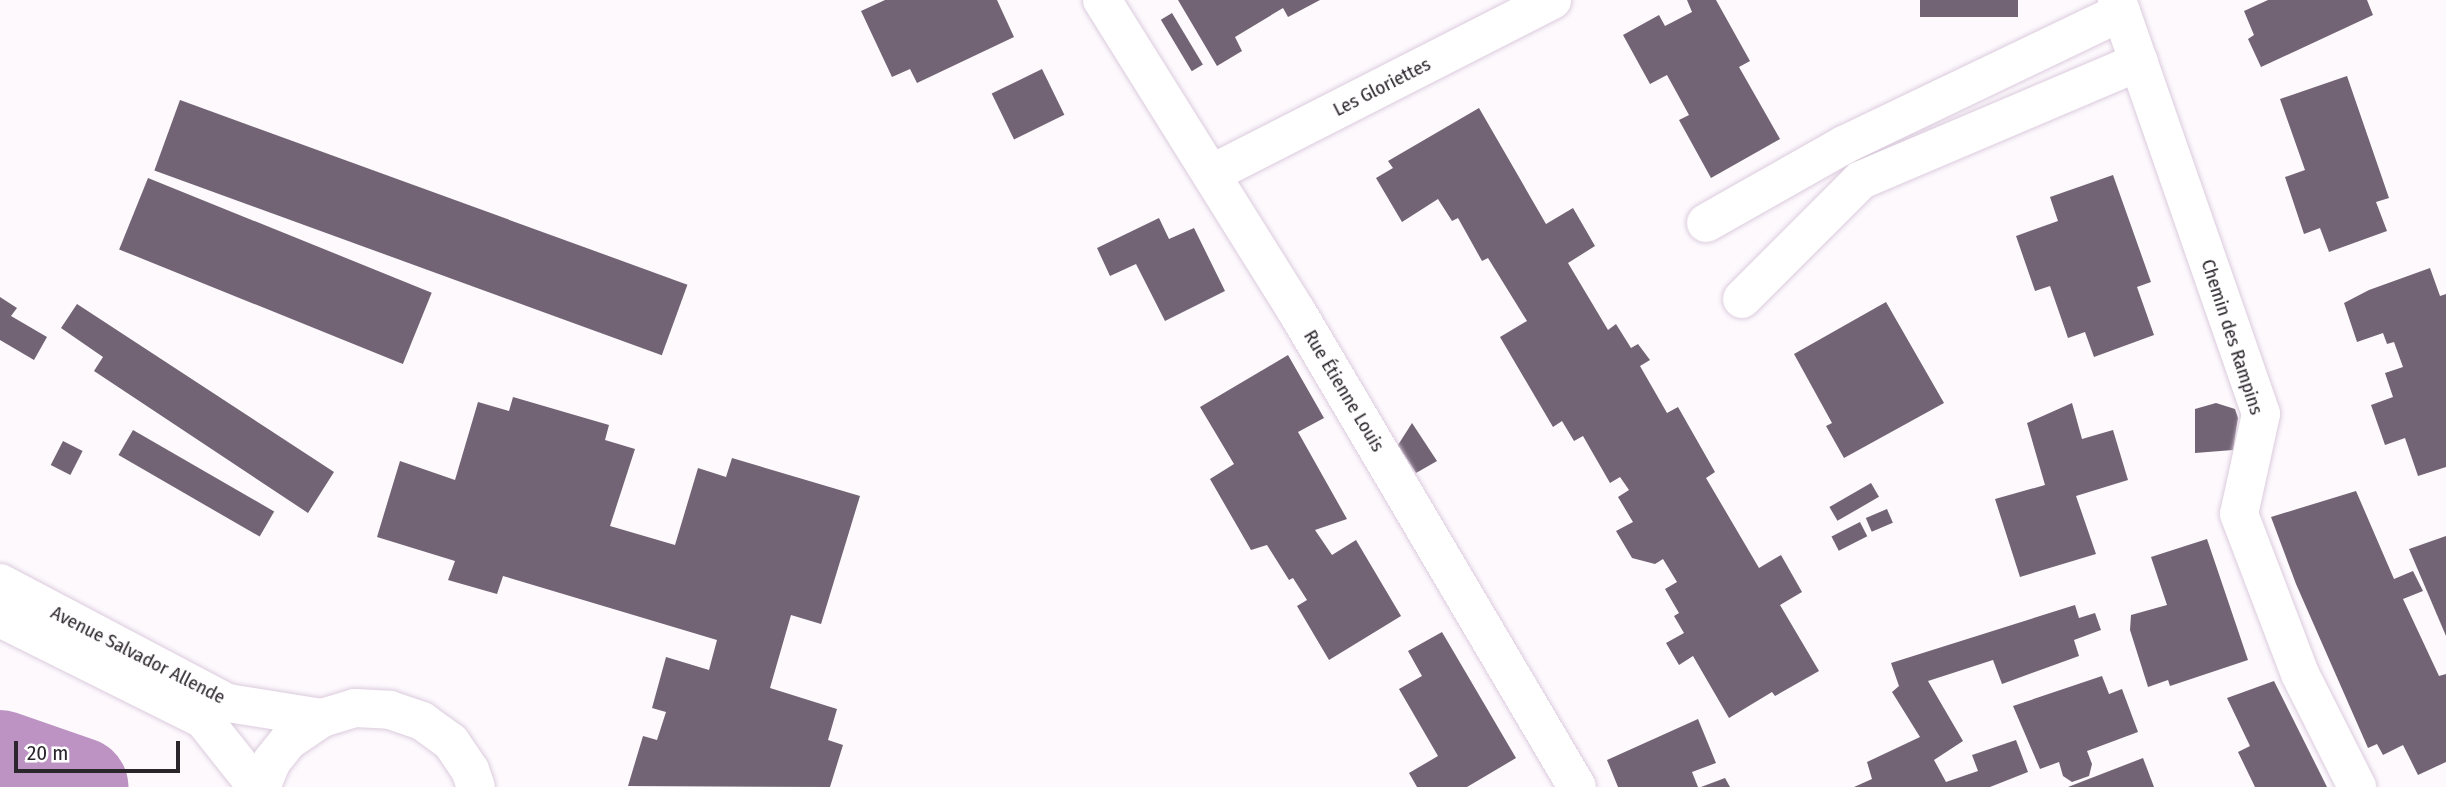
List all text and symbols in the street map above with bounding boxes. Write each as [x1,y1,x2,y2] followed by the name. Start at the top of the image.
[1330,53,1434,121] street label: Les Gloriettes
[2196,256,2268,418] street label: Chemin des Rampins
[1299,326,1389,456] street label: Rue Étienne Louis
[47,601,229,709] street label: Avenue Salvador Allende
[18,728,184,772] scale bar
[27,740,68,766] text: 20 m

